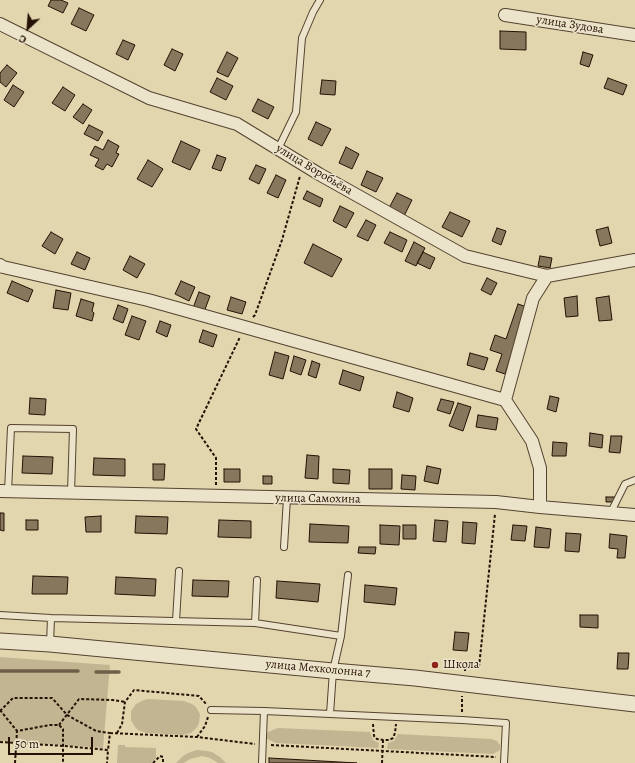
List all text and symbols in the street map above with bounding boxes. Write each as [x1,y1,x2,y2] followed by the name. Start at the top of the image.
[8,8,48,48] north arrow
[535,13,605,37] street label: улица Зудова
[16,31,29,47] text: С
[273,141,355,199] street label: улица Воробьёва
[275,491,361,507] street label: улица Самохина
[265,657,371,681] street label: улица Мехколонна 7
[443,658,479,672] place label: Школа
[430,660,440,670] marker: Школа
[10,729,95,755] scale bar
[15,736,39,752] text: 50 m

